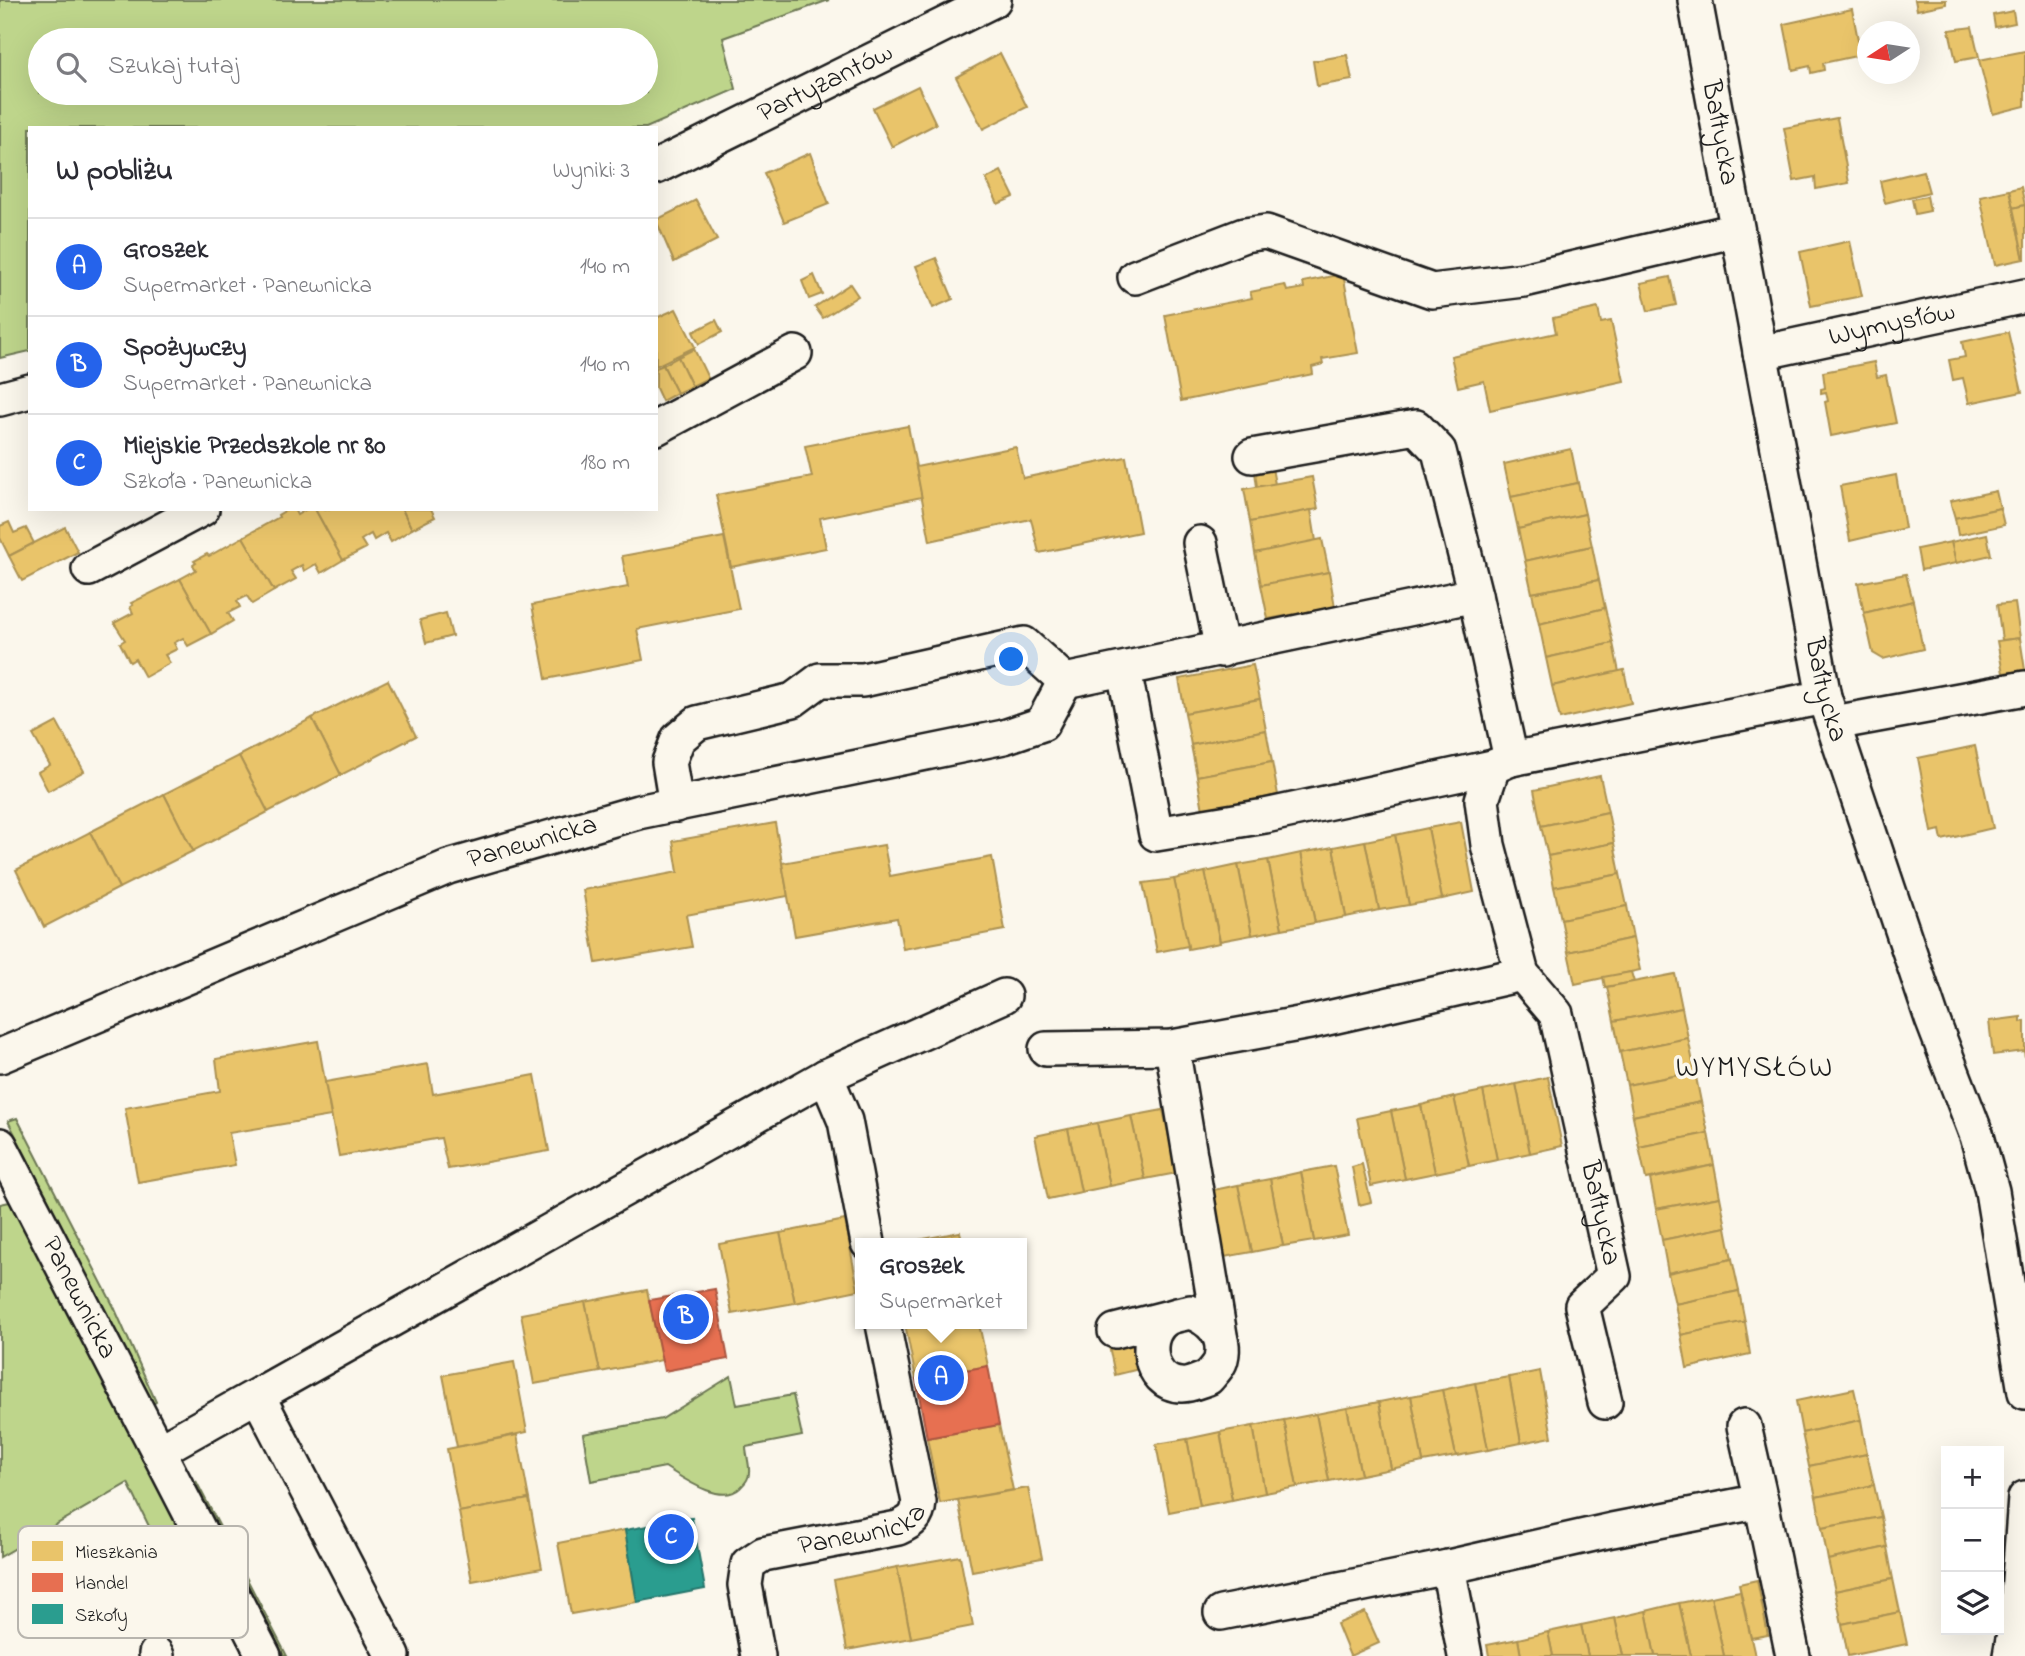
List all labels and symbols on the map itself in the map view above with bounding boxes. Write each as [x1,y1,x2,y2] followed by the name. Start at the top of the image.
[1857,21,1920,84] north arrow
[751,32,900,134] street label: Partyzantów
[1690,76,1749,189] street label: Bałtycka
[1825,291,1959,358] street label: Wymysłów
[1793,633,1858,747] street label: Bałtycka
[994,642,1028,676] your location
[463,804,602,881] street label: Panewnicka
[1676,1047,1834,1091] district label: WYMYSŁÓW
[1568,1156,1632,1269] street label: Bałtycka
[30,1229,128,1366] street label: Panewnicka
[663,1291,709,1343] pin: B
[918,1352,964,1404] pin: A
[795,1498,938,1567] street label: Panewnicka
[648,1511,694,1563] pin: C
[18,1526,248,1638] legend
[75,1540,158,1567] text: Mieszkania
[75,1571,128,1598] text: Handel
[75,1603,128,1631] text: Szkoły

